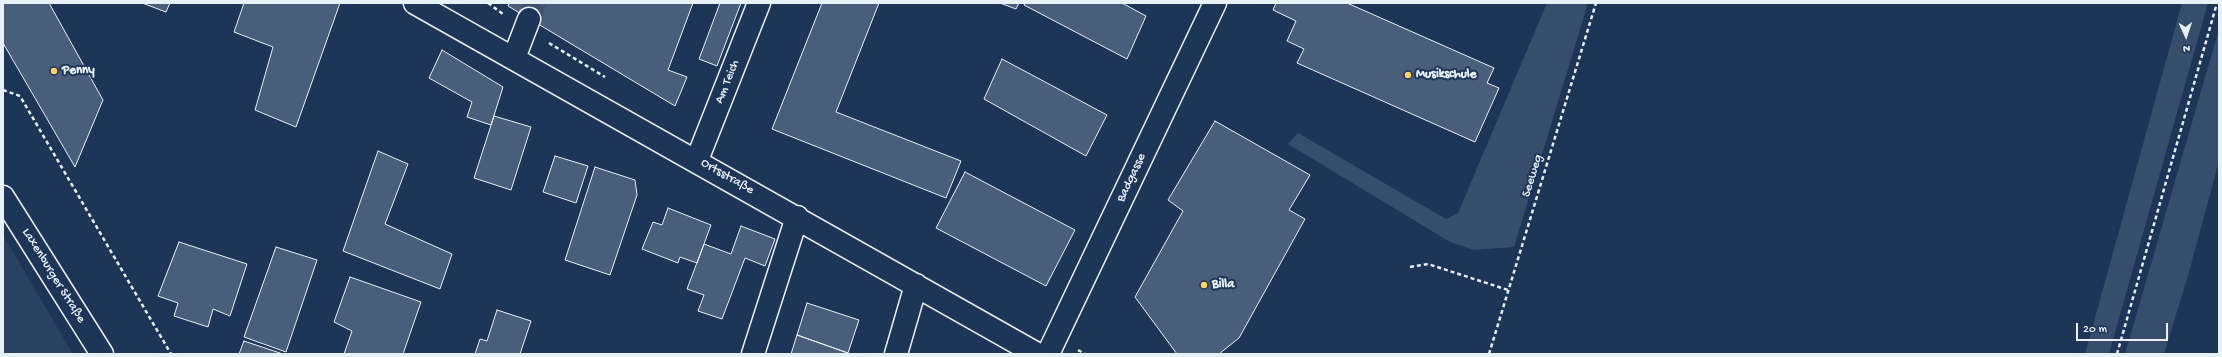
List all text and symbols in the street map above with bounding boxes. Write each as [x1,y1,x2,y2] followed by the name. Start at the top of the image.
[2166,16,2206,56] north arrow
[2183,42,2191,54] text: N
[712,58,744,106] street label: Am Teich
[62,63,95,79] place label: Penny
[49,66,59,76] marker: Penny
[1416,67,1476,83] place label: Musikschule
[1403,70,1413,80] marker: Musikschule
[1114,151,1150,205] street label: Badgasse
[1519,153,1547,199] street label: Seeweg
[698,155,756,199] street label: Ortsstraße
[18,226,88,326] street label: Laxenburger Straße
[1212,277,1234,293] place label: Billa
[1199,280,1209,290] marker: Billa
[2078,315,2170,341] scale bar
[2083,323,2107,337] text: 20 m

